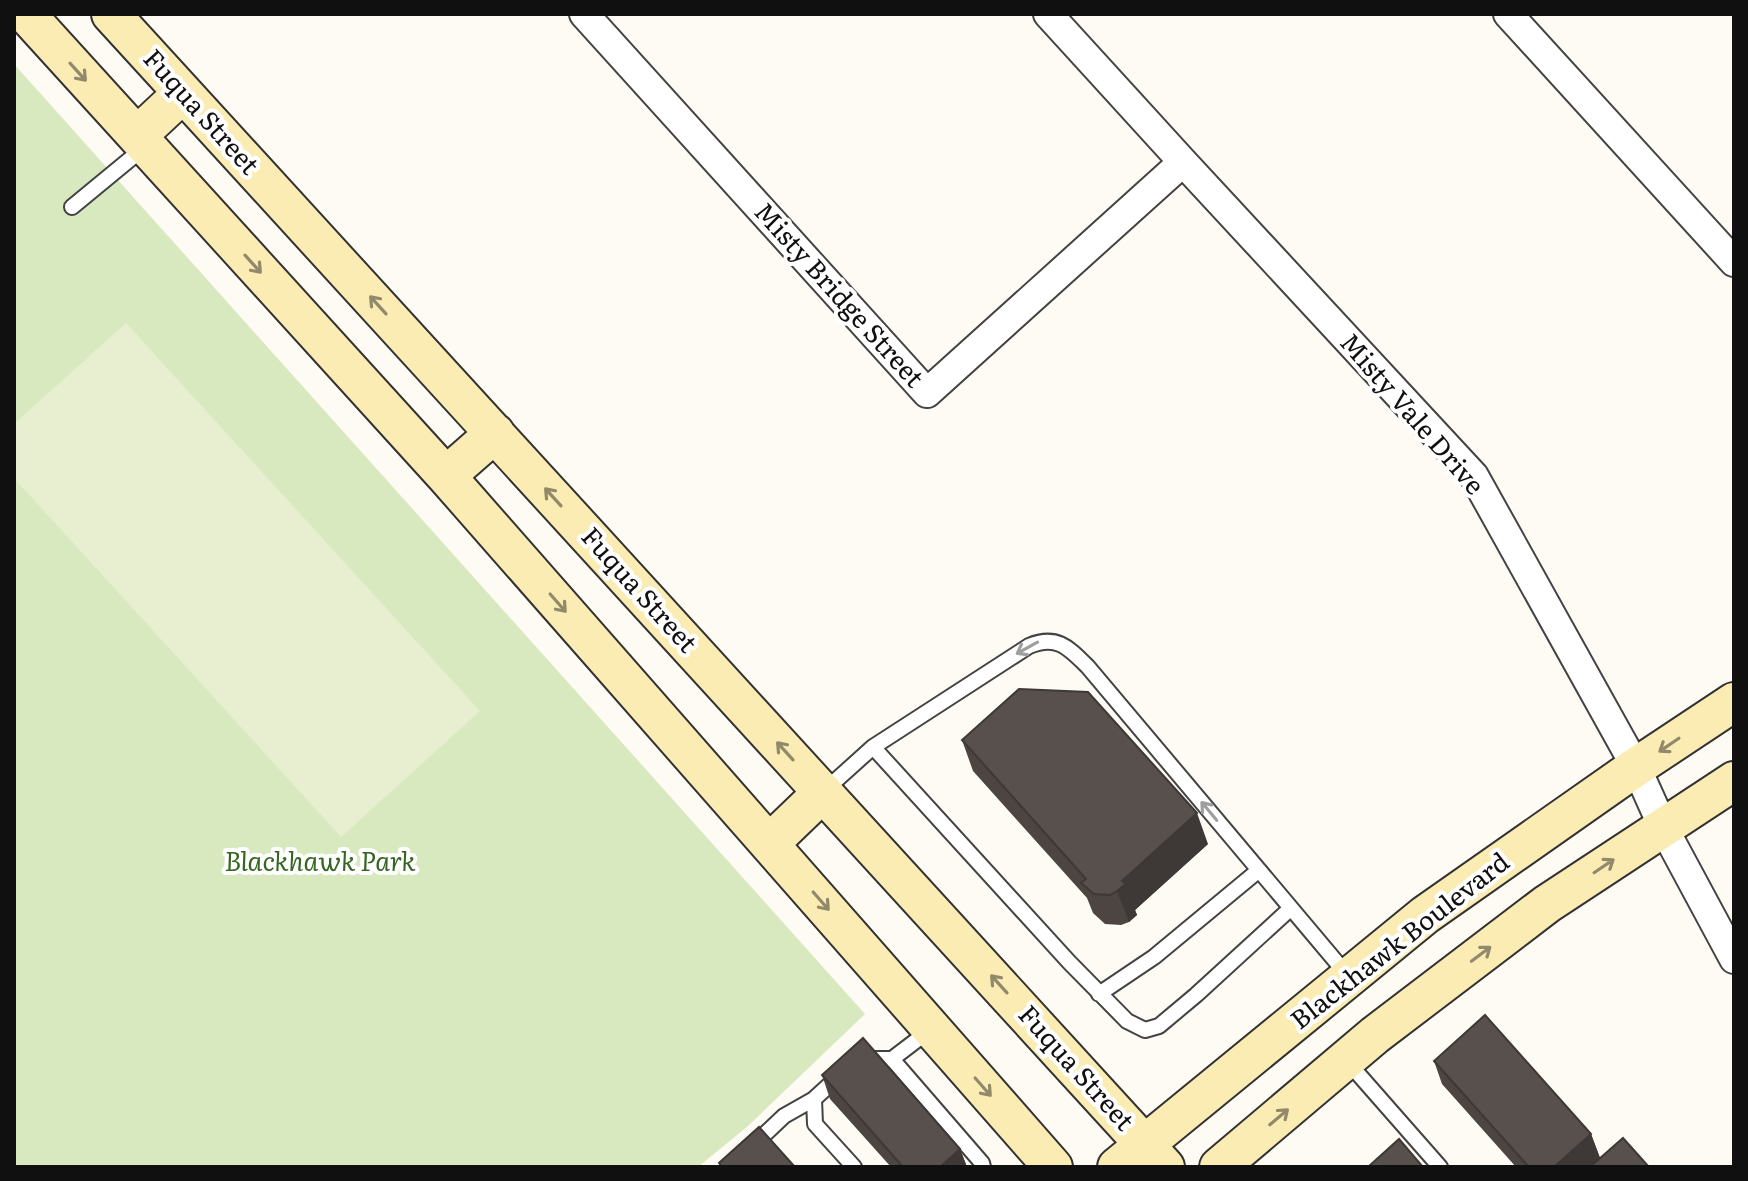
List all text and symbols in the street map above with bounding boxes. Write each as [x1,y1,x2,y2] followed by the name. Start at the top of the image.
[136,39,270,182] street label: Fuqua Street
[69,61,87,81] one-way arrow
[747,192,935,395] street label: Misty Bridge Street
[244,254,263,274] one-way arrow
[368,295,387,315] one-way arrow
[1332,323,1495,502] street label: Misty Vale Drive
[544,487,563,507] one-way arrow
[574,517,708,660] street label: Fuqua Street
[549,592,567,612] one-way arrow
[1016,641,1039,657] one-way arrow
[1658,738,1681,754] one-way arrow
[776,741,795,761] one-way arrow
[1200,801,1218,821] one-way arrow
[225,840,416,879] park label: Blackhawk Park
[1281,841,1516,1037] street label: Blackhawk Boulevard
[1593,858,1615,874] one-way arrow
[812,891,830,911] one-way arrow
[1470,946,1491,963] one-way arrow
[989,974,1008,994] one-way arrow
[1011,995,1145,1138] street label: Fuqua Street
[974,1077,992,1097] one-way arrow
[1268,1108,1288,1126] one-way arrow

